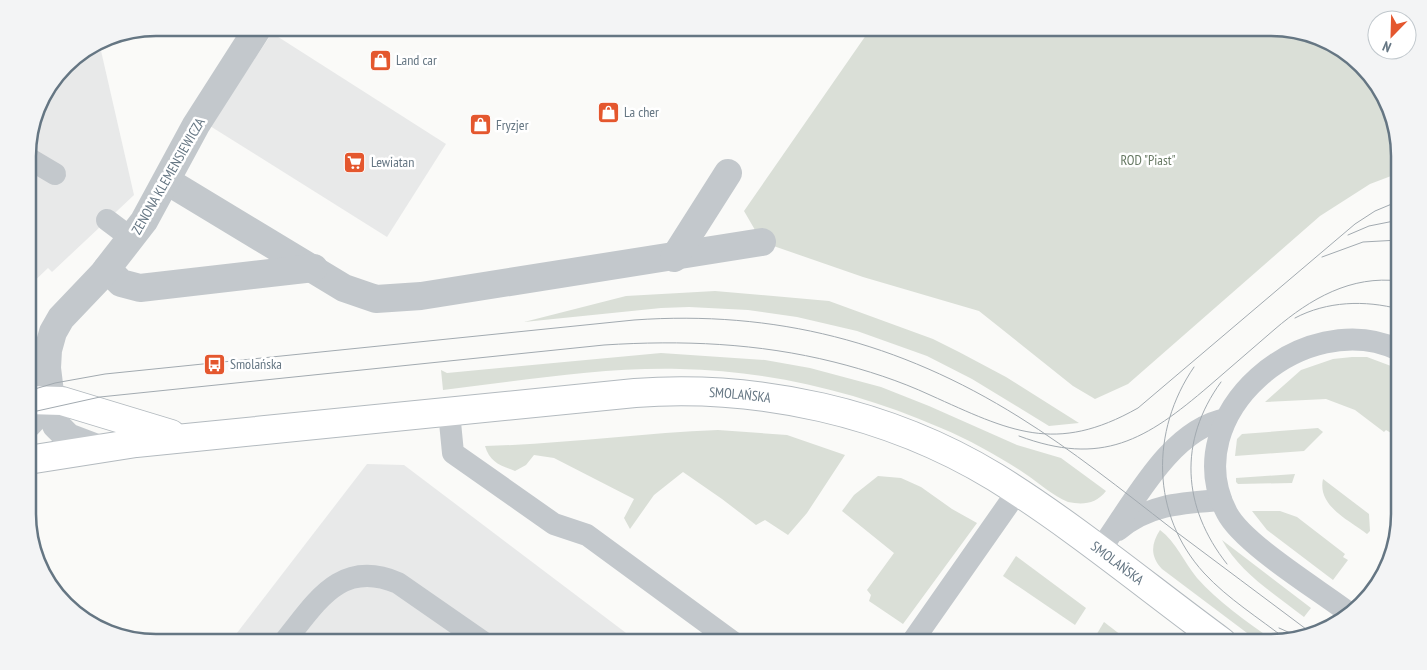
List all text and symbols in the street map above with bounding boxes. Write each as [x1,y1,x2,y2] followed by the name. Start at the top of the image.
[1367,10,1417,60] north arrow
[1380,37,1394,57] text: N
[368,48,392,72] shop icon: Land car
[396,51,437,69] place label: Land car
[596,100,620,124] shop icon: La cher
[624,103,659,121] place label: La cher
[468,113,492,137] shop icon: Fryzjer
[127,114,209,238] street label: ZENONA KLEMENSIEWICZA
[496,116,529,134] place label: Fryzjer
[343,150,367,174] supermarket icon: Lewiatan
[1120,151,1176,169] park label: ROD "Piast"
[371,153,414,171] place label: Lewiatan
[202,352,226,376] bus stop icon: Smolańska
[230,355,282,373] place label: Smolańska
[709,383,772,407] street label: SMOLAŃSKA
[1087,537,1148,589] street label: SMOLAŃSKA

